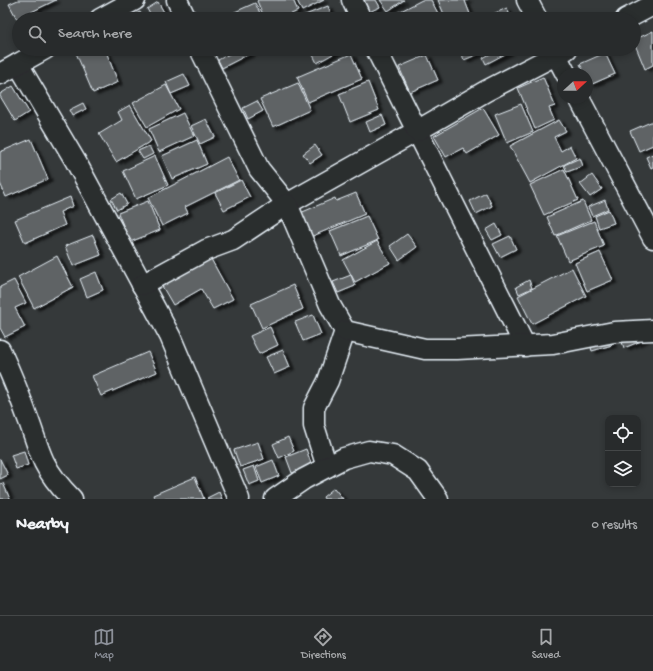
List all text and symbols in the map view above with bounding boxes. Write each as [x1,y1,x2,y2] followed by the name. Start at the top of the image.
[12,12,641,56] search box
[26,23,48,45] icon: search
[58,25,132,43] text: Search here
[557,68,593,104] north arrow
[605,415,641,487] map controls
[605,415,641,451] button: locate
[605,451,641,487] button: layers
[16,515,69,535] text: Nearby
[591,518,637,533] text: 0 results
[93,626,115,662] tab: Map
[301,626,346,662] tab: Directions
[532,626,560,662] tab: Saved

